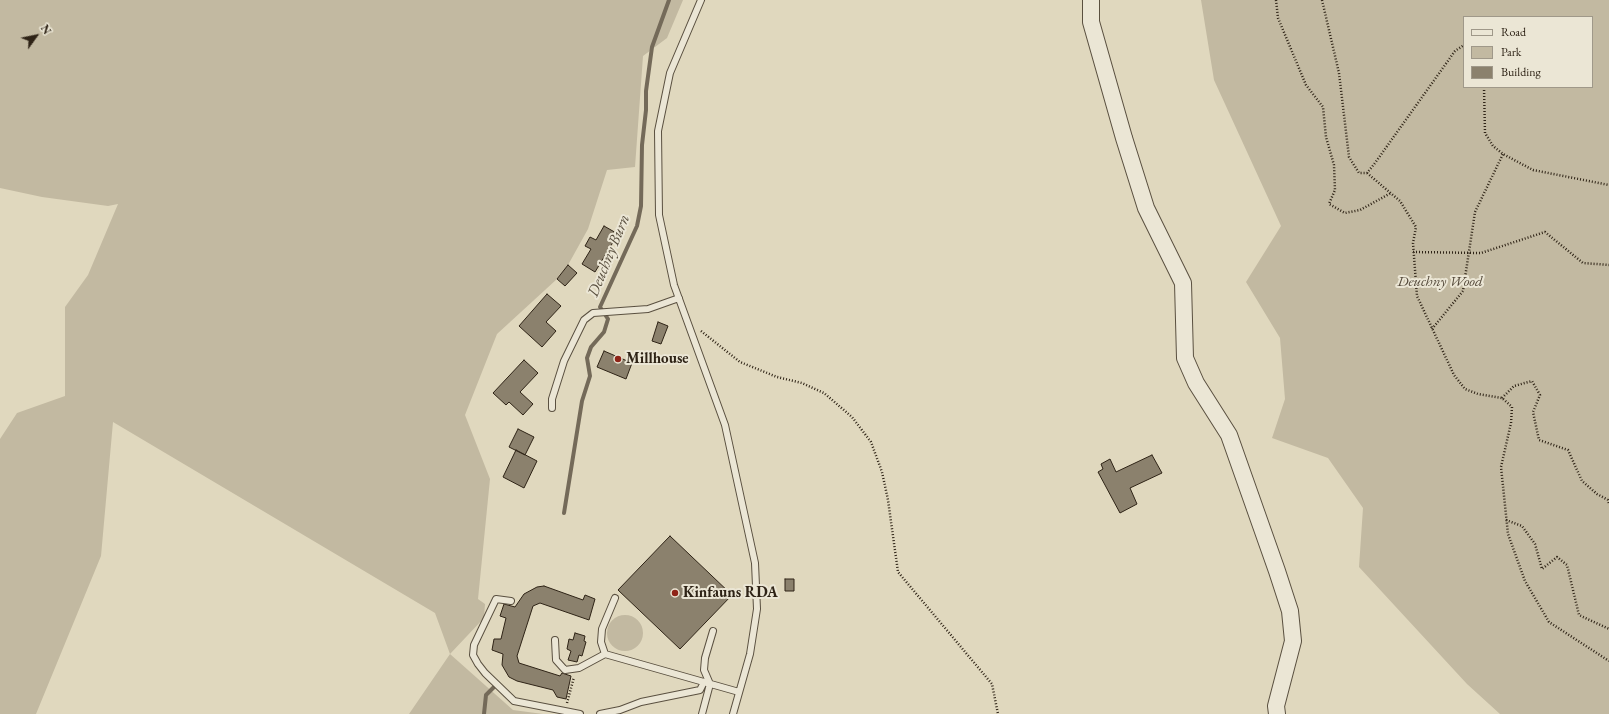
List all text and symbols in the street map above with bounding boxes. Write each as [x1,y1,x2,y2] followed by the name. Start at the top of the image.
[16,16,56,56] north arrow
[1463,16,1593,88] legend
[38,22,54,37] text: N
[1501,24,1526,40] text: Road
[1501,44,1521,60] text: Park
[1501,64,1541,80] text: Building
[584,212,634,300] water label: Deuchny Burn
[1397,273,1483,291] park label: Deuchny Wood
[626,350,689,368] place label: Millhouse
[613,354,623,364] marker: Millhouse
[683,584,778,602] place label: Kinfauns RDA
[670,588,680,598] marker: Kinfauns RDA

